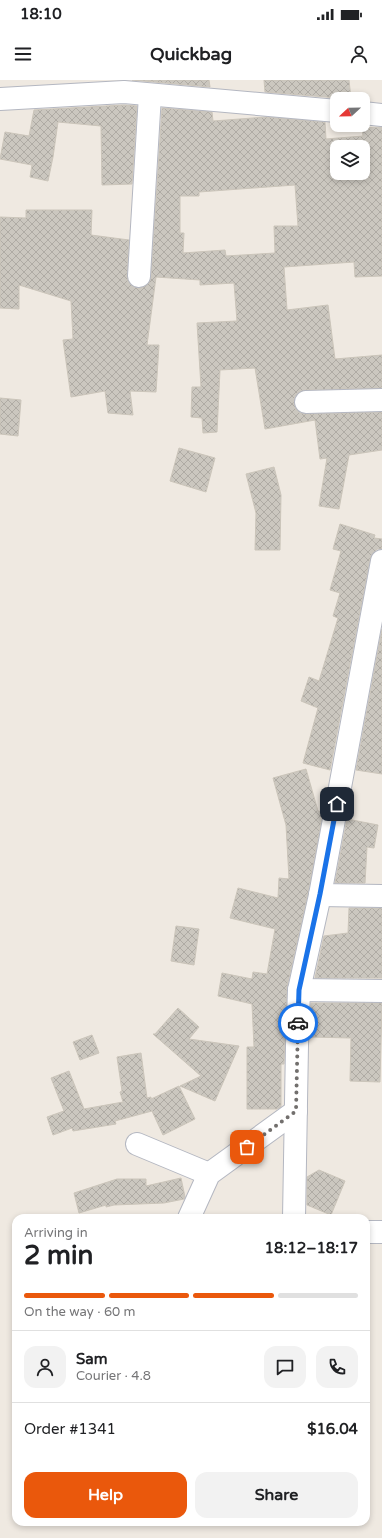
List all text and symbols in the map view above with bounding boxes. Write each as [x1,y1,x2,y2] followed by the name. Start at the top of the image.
[20,5,62,23] text: 18:10
[12,43,34,65] icon: menu
[150,43,232,65] text: Quickbag
[348,43,370,65] icon: person
[330,92,370,132] north arrow
[330,92,370,180] map controls
[330,140,370,180] button: layers
[320,787,354,821] pin
[326,793,348,815] icon: home
[278,1003,318,1043] courier
[287,1012,309,1034] icon: car
[230,1130,264,1164] pin
[236,1136,258,1158] icon: bag
[24,1225,88,1241] text: Arriving in
[265,1239,358,1257] text: 18:12–18:17
[24,1240,93,1271] text: 2 min
[24,1304,136,1320] text: On the way · 60 m
[24,1346,66,1388] button: person
[264,1346,306,1388] button: chat
[316,1346,358,1388] button: phone
[76,1350,107,1368] text: Sam
[76,1368,151,1384] text: Courier · 4.8
[24,1420,116,1438] text: Order #1341
[307,1420,358,1438] text: $16.04
[24,1472,187,1518] button: Help
[195,1472,358,1518] button: Share

